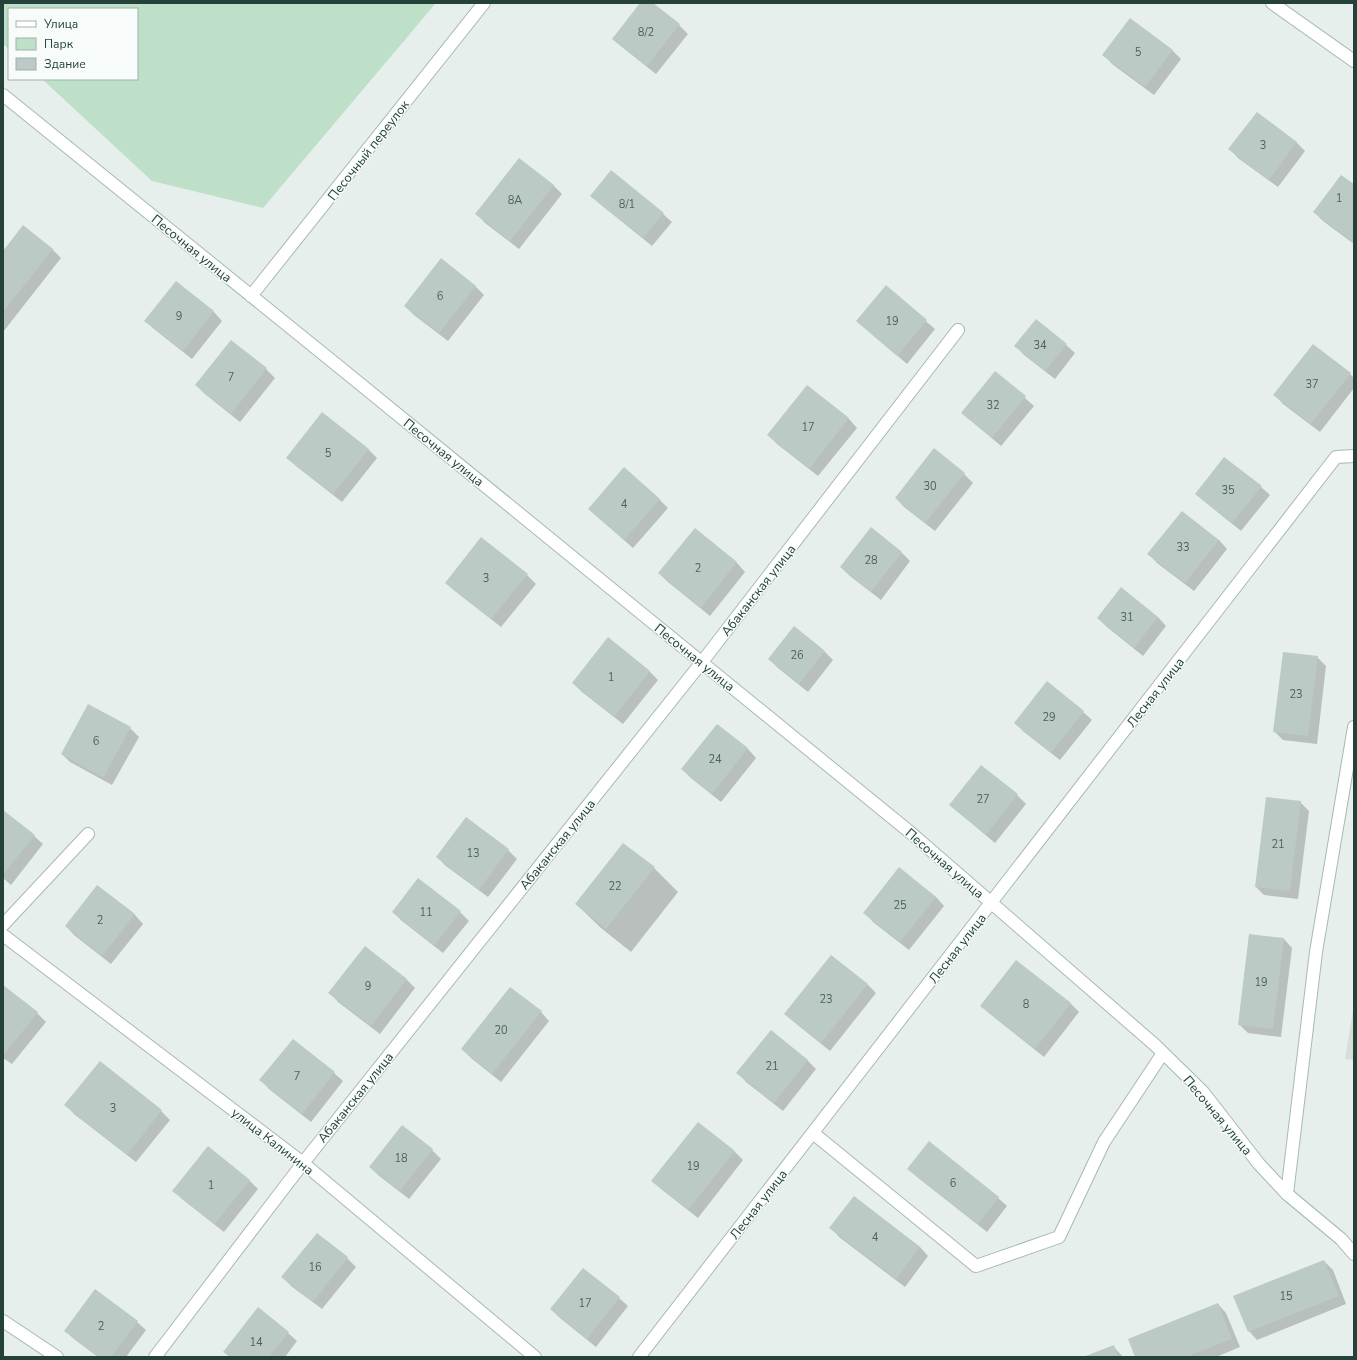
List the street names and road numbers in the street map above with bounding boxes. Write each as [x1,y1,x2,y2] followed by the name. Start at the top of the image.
[324,96,414,205] street label: Песочный переулок
[147,211,235,287] street label: Песочная улица
[399,415,487,491] street label: Песочная улица
[717,541,800,640] street label: Абаканская улица
[650,620,738,696] street label: Песочная улица
[1123,654,1189,731] street label: Лесная улица
[516,796,600,894] street label: Абаканская улица
[901,825,988,903] street label: Песочная улица
[925,910,991,987] street label: Лесная улица
[314,1049,398,1147] street label: Абаканская улица
[1179,1072,1256,1159] street label: Песочная улица
[227,1104,317,1180] street label: улица Калинина
[726,1166,792,1243] street label: Лесная улица

